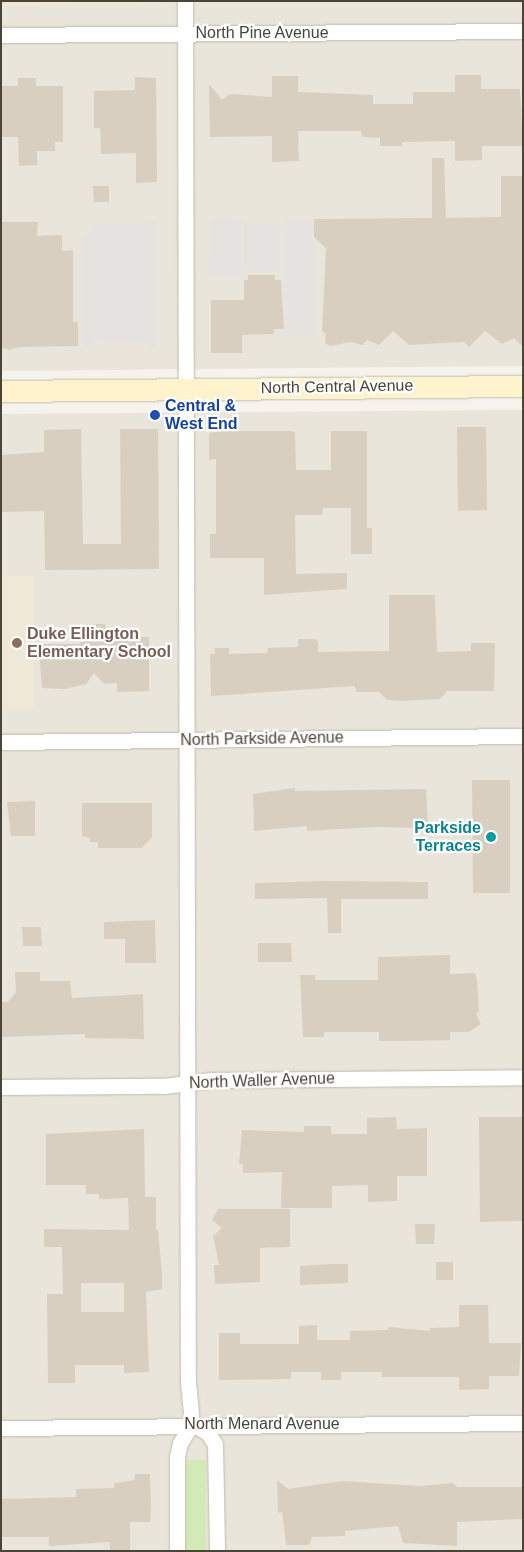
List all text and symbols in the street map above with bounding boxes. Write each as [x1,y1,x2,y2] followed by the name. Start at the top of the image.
[195,23,329,43] street label: North Pine Avenue
[260,376,414,398] street label: North Central Avenue
[165,396,238,434] place label: Central & West End
[149,409,161,421] marker: Central & West End
[27,624,171,662] place label: Duke Ellington Elementary School
[11,637,23,649] marker: Duke Ellington Elementary School
[180,728,344,750] street label: North Parkside Avenue
[414,818,481,856] place label: Parkside Terraces
[485,831,497,843] marker: Parkside Terraces
[188,1069,336,1093] street label: North Waller Avenue
[184,1414,340,1434] street label: North Menard Avenue

